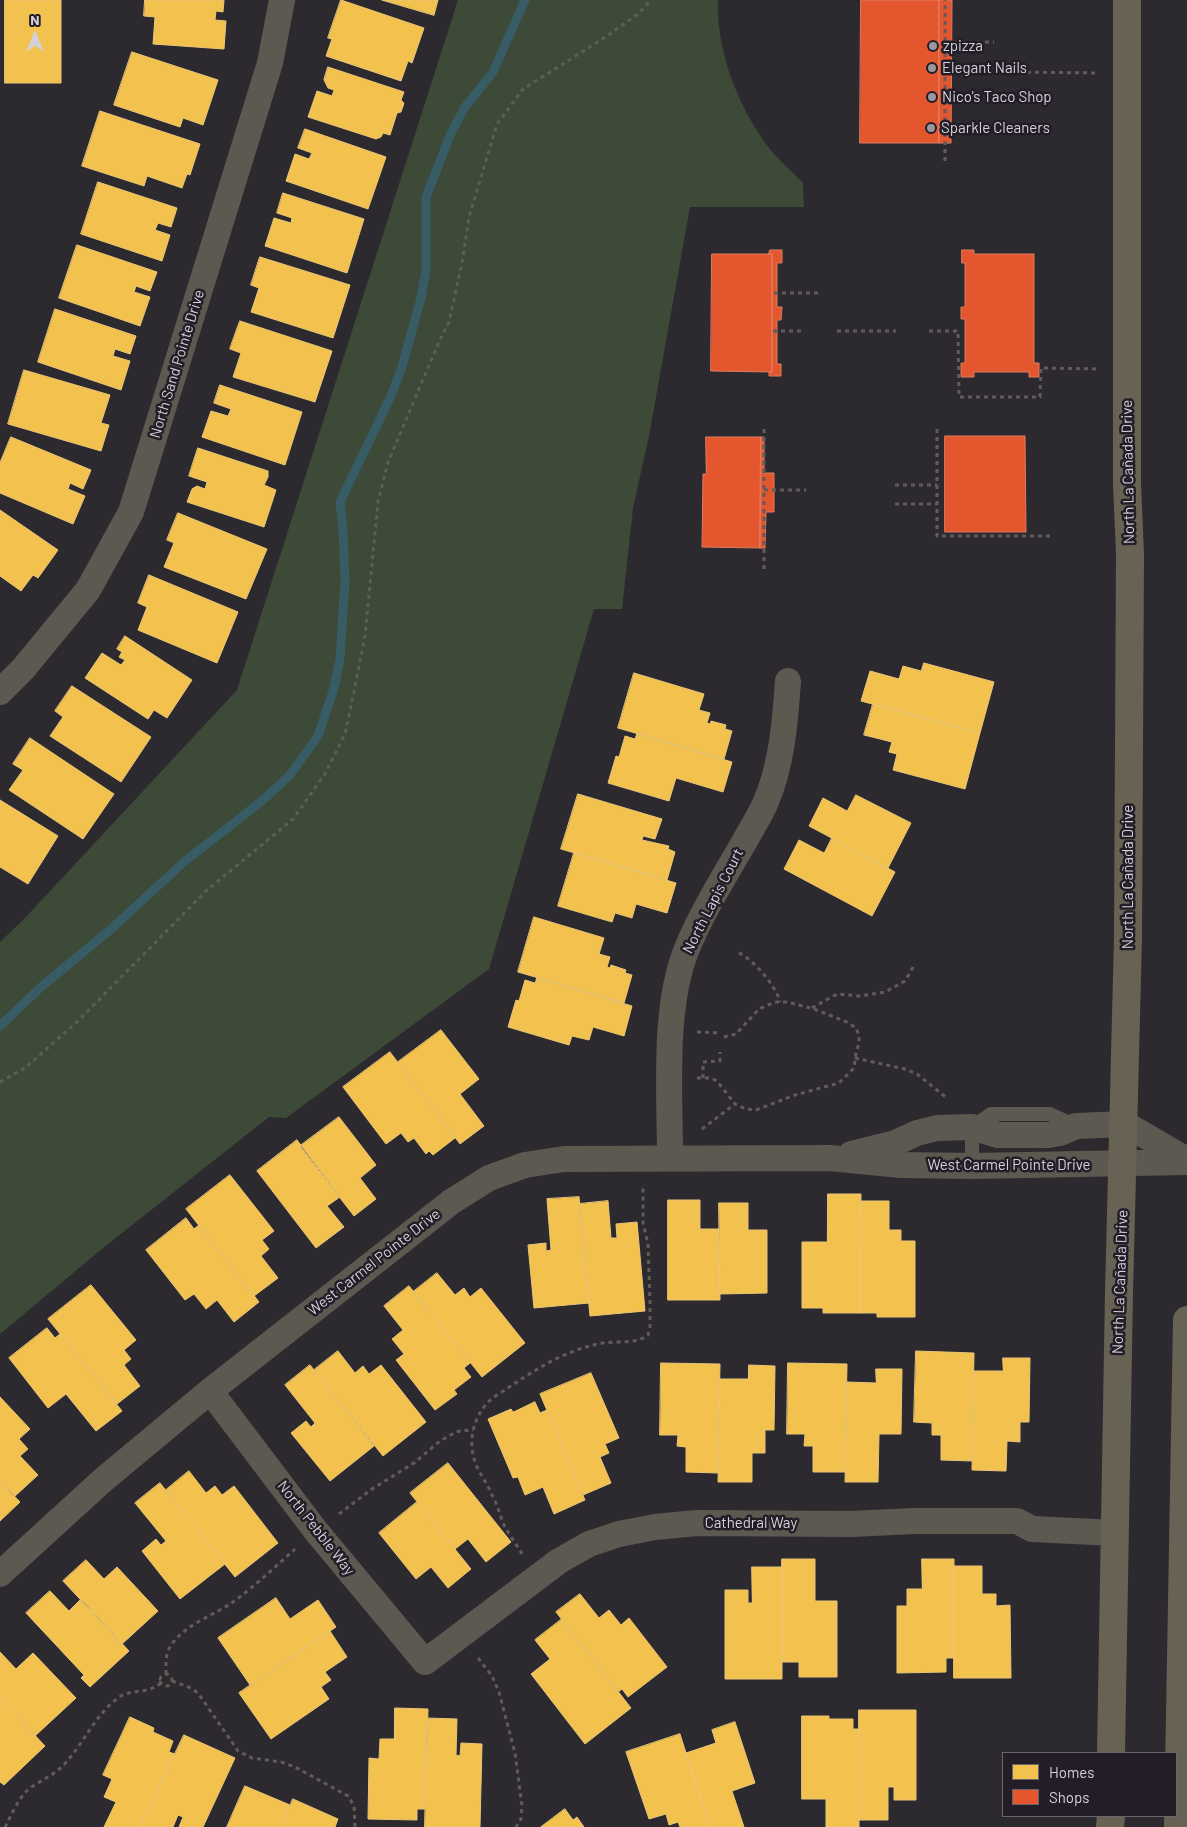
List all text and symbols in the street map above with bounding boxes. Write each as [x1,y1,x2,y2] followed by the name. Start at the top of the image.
[10,10,60,60] north arrow
[30,11,40,28] text: N
[943,37,983,55] place label: zpizza
[927,40,939,52] marker: zpizza
[942,59,1027,77] place label: Elegant Nails
[926,62,938,74] marker: Elegant Nails
[942,88,1052,106] place label: Nico's Taco Shop
[926,91,938,103] marker: Nico's Taco Shop
[941,119,1050,137] place label: Sparkle Cleaners
[925,122,937,134] marker: Sparkle Cleaners
[146,288,208,440] street label: North Sand Pointe Drive
[1118,400,1138,544] street label: North La Cañada Drive
[1119,805,1137,949] street label: North La Cañada Drive
[679,845,747,957] street label: North Lapis Court
[927,1156,1091,1174] street label: West Carmel Pointe Drive
[304,1205,444,1319] street label: West Carmel Pointe Drive
[1108,1210,1132,1354] street label: North La Cañada Drive
[274,1477,358,1579] street label: North Pebble Way
[705,1514,797,1532] street label: Cathedral Way
[1002,1752,1177,1817] legend
[1049,1763,1094,1781] text: Homes
[1049,1788,1089,1806] text: Shops

